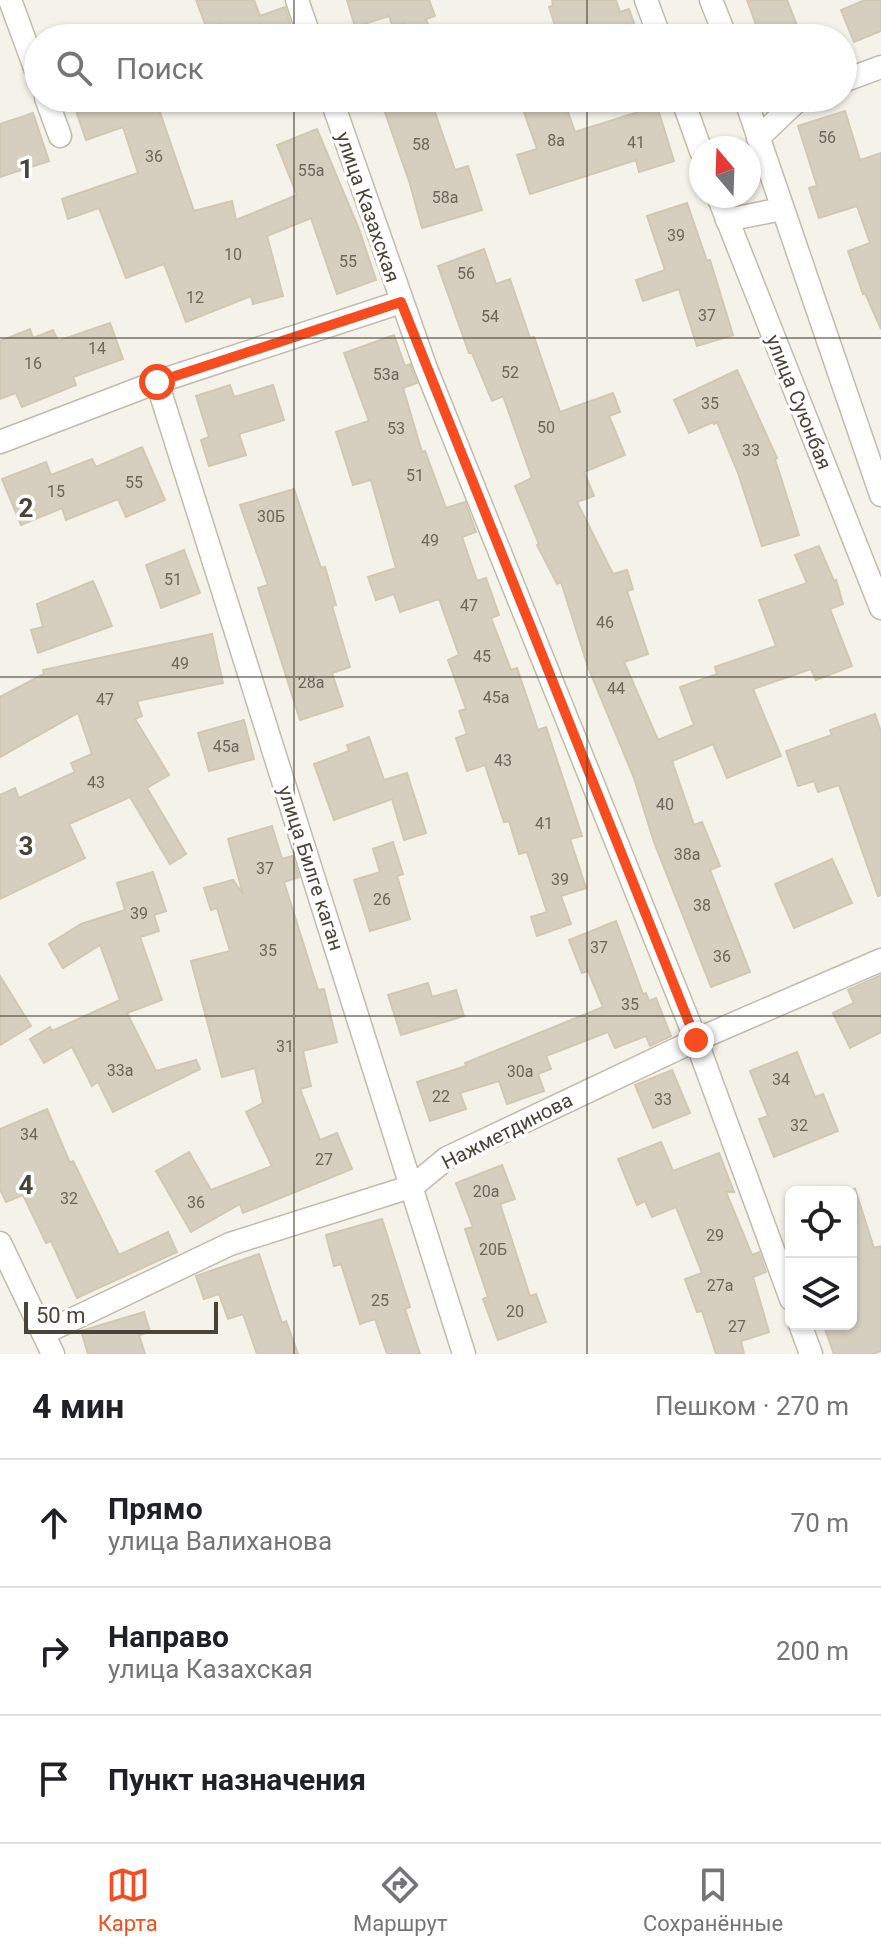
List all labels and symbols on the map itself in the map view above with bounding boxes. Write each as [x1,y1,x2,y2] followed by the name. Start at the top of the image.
[818,128,836,147] house number: 56
[331,129,405,285] street label: улица Казахская
[547,131,565,150] house number: 8а
[627,133,645,152] house number: 41
[412,135,430,154] house number: 58
[689,136,761,208] north arrow
[145,147,163,166] house number: 36
[19,154,33,184] text: 1
[298,161,324,180] house number: 55а
[432,188,458,207] house number: 58а
[667,226,685,245] house number: 39
[224,245,242,264] house number: 10
[339,252,357,271] house number: 55
[457,264,475,283] house number: 56
[186,288,204,307] house number: 12
[698,306,716,325] house number: 37
[481,307,499,326] house number: 54
[761,331,837,473] street label: улица Суюнбая
[88,339,106,358] house number: 14
[24,354,42,373] house number: 16
[501,363,519,382] house number: 52
[139,364,175,400] route start
[373,365,399,384] house number: 53а
[701,394,719,413] house number: 35
[537,418,555,437] house number: 50
[387,419,405,438] house number: 53
[742,441,760,460] house number: 33
[406,466,424,485] house number: 51
[125,473,143,492] house number: 55
[47,482,65,501] house number: 15
[19,493,33,523] text: 2
[257,507,285,526] house number: 30Б
[421,531,439,550] house number: 49
[164,570,182,589] house number: 51
[460,596,478,615] house number: 47
[596,613,614,632] house number: 46
[473,647,491,666] house number: 45
[171,654,189,673] house number: 49
[298,673,324,692] house number: 28а
[607,679,625,698] house number: 44
[483,688,509,707] house number: 45а
[96,690,114,709] house number: 47
[213,737,239,756] house number: 45а
[494,751,512,770] house number: 43
[87,773,105,792] house number: 43
[273,783,349,953] street label: улица Билге каган
[656,795,674,814] house number: 40
[535,814,553,833] house number: 41
[19,831,33,861] text: 3
[674,845,700,864] house number: 38а
[256,859,274,878] house number: 37
[551,870,569,889] house number: 39
[373,890,391,909] house number: 26
[693,896,711,915] house number: 38
[130,904,148,923] house number: 39
[590,938,608,957] house number: 37
[259,941,277,960] house number: 35
[713,947,731,966] house number: 36
[621,995,639,1014] house number: 35
[678,1022,714,1058] route end
[276,1037,294,1056] house number: 31
[107,1061,133,1080] house number: 33а
[507,1062,533,1081] house number: 30а
[772,1070,790,1089] house number: 34
[432,1087,450,1106] house number: 22
[438,1088,576,1174] street label: Нажметдинова
[654,1090,672,1109] house number: 33
[790,1116,808,1135] house number: 32
[20,1125,38,1144] house number: 34
[315,1150,333,1169] house number: 27
[19,1170,34,1200] text: 4
[473,1182,499,1201] house number: 20а
[60,1189,78,1208] house number: 32
[187,1193,205,1212] house number: 36
[706,1226,724,1245] house number: 29
[479,1240,507,1259] house number: 20Б
[707,1276,733,1295] house number: 27а
[371,1291,389,1310] house number: 25
[24,1298,218,1334] scale bar
[506,1302,524,1321] house number: 20
[728,1317,746,1336] house number: 27

